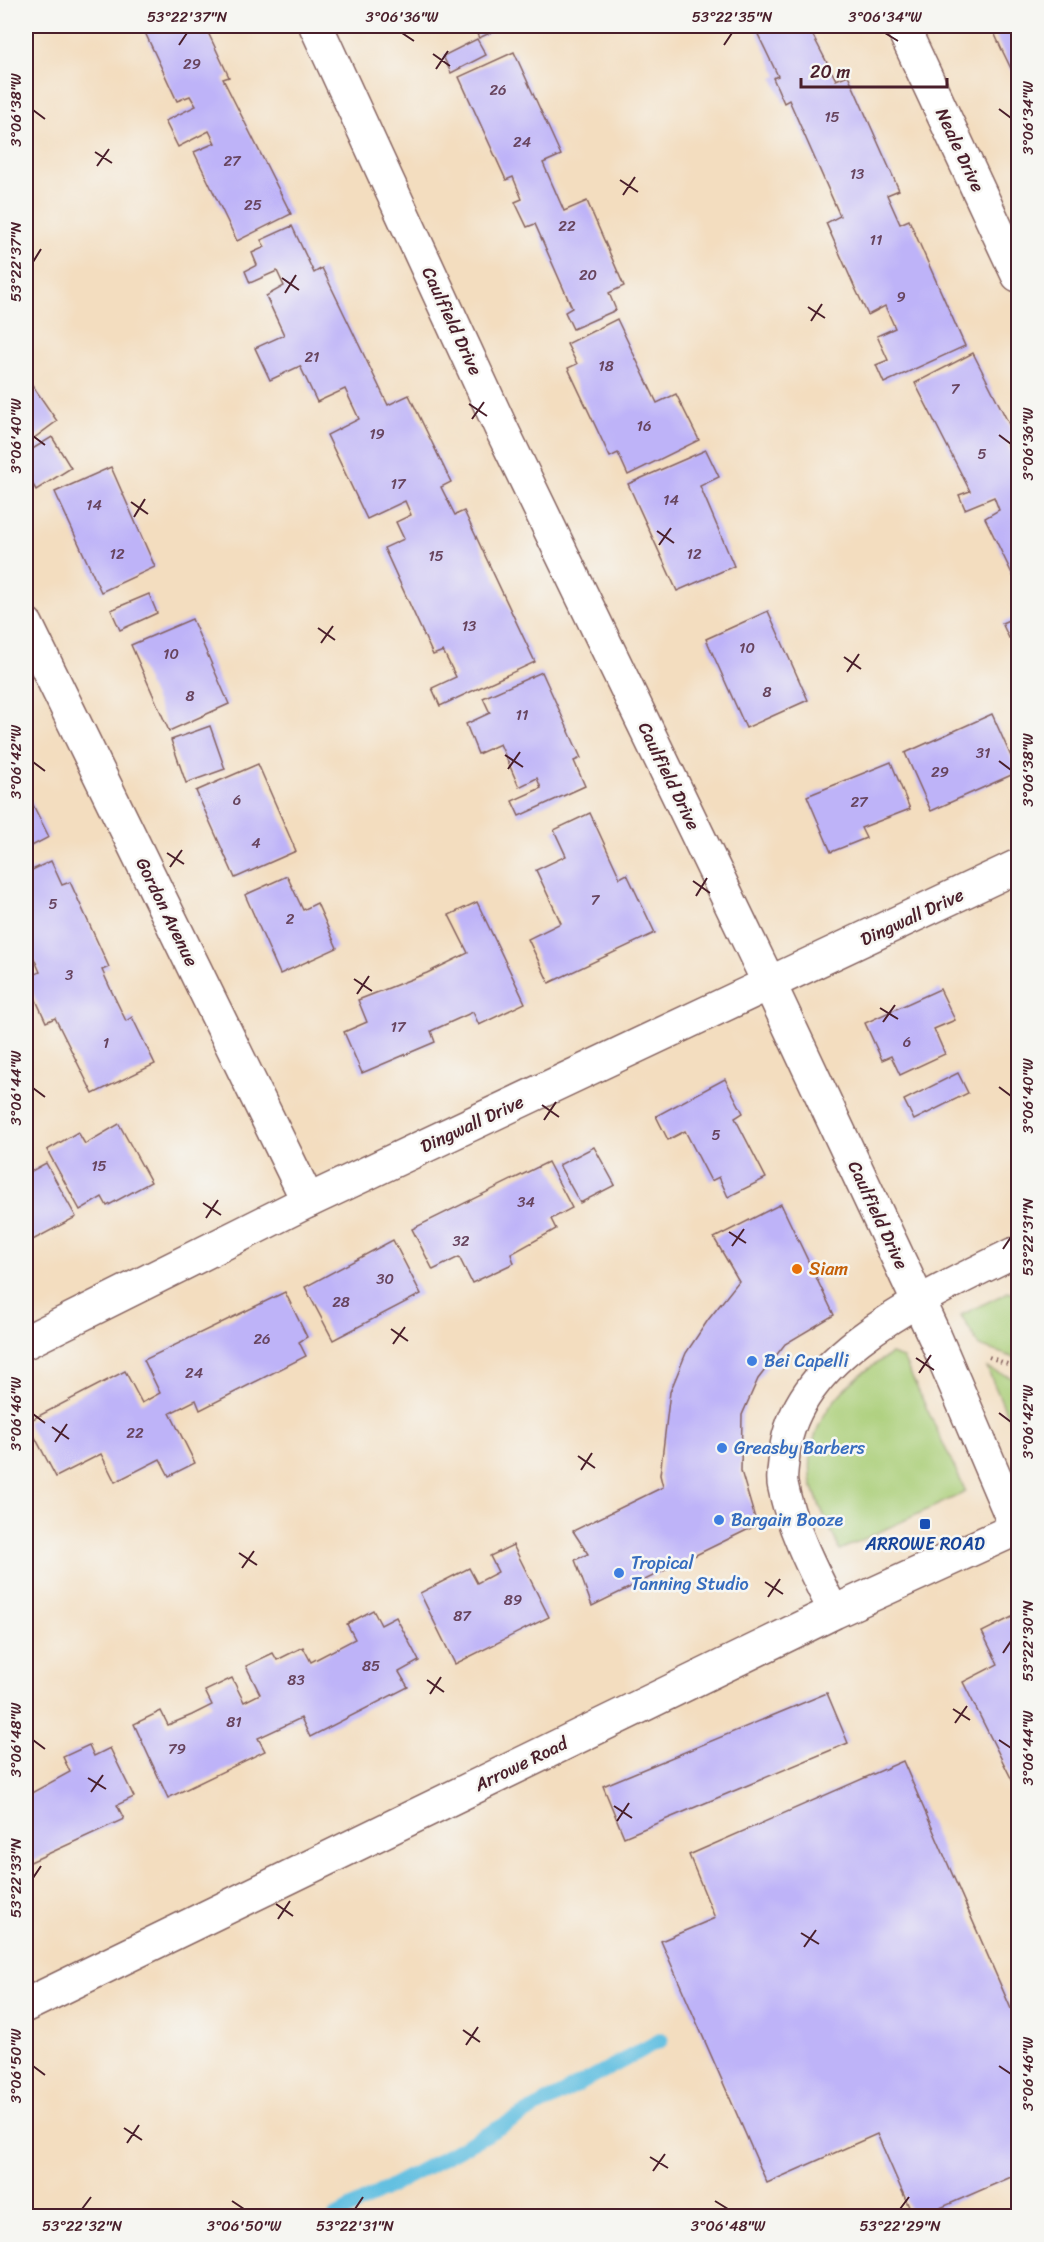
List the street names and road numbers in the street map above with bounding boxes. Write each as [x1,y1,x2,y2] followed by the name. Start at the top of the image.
[926,102,994,198] street label: Neale Drive
[413,261,491,381] street label: Caulfield Drive
[629,716,709,836] street label: Caulfield Drive
[127,852,207,972] street label: Gordon Avenue
[855,879,969,955] street label: Dingwall Drive
[415,1086,529,1162] street label: Dingwall Drive
[839,1155,917,1275] street label: Caulfield Drive
[468,1727,575,1801] street label: Arrowe Road

